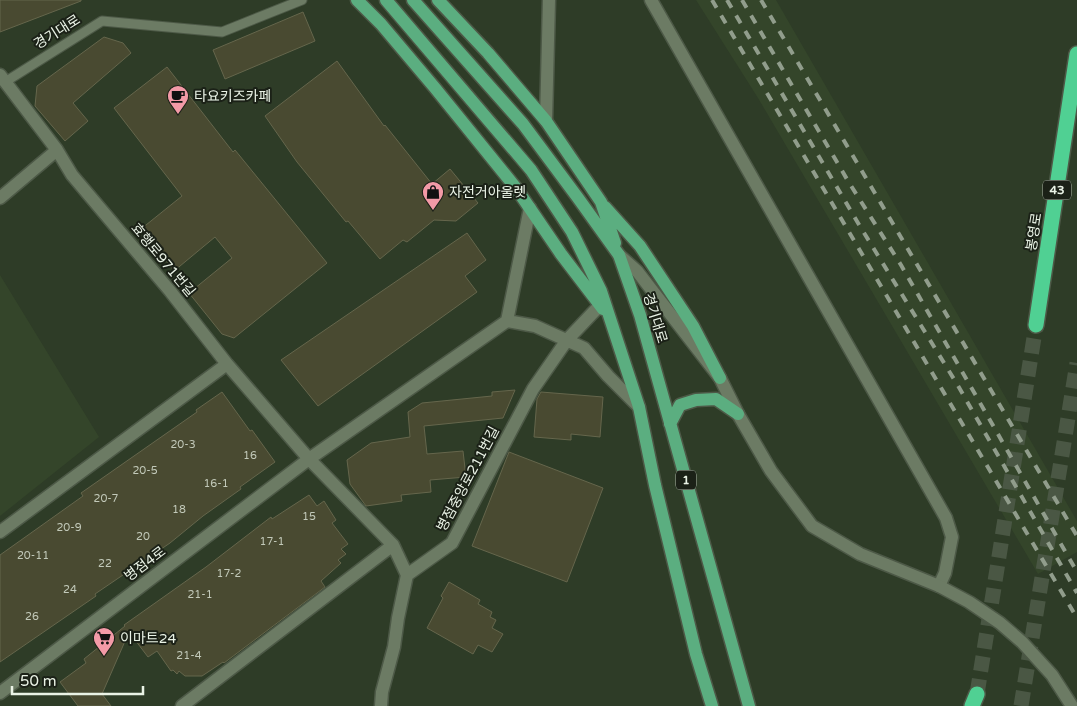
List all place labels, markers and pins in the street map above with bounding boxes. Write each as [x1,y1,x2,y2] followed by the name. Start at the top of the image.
[166,84,190,115] cafe icon: 타요키즈카페
[194,88,271,105] place label: 타요키즈카페
[421,180,445,211] shop icon: 자전거아울렛
[449,184,526,201] place label: 자전거아울렛
[92,626,116,657] supermarket icon: 이마트24
[120,630,176,647] place label: 이마트24

